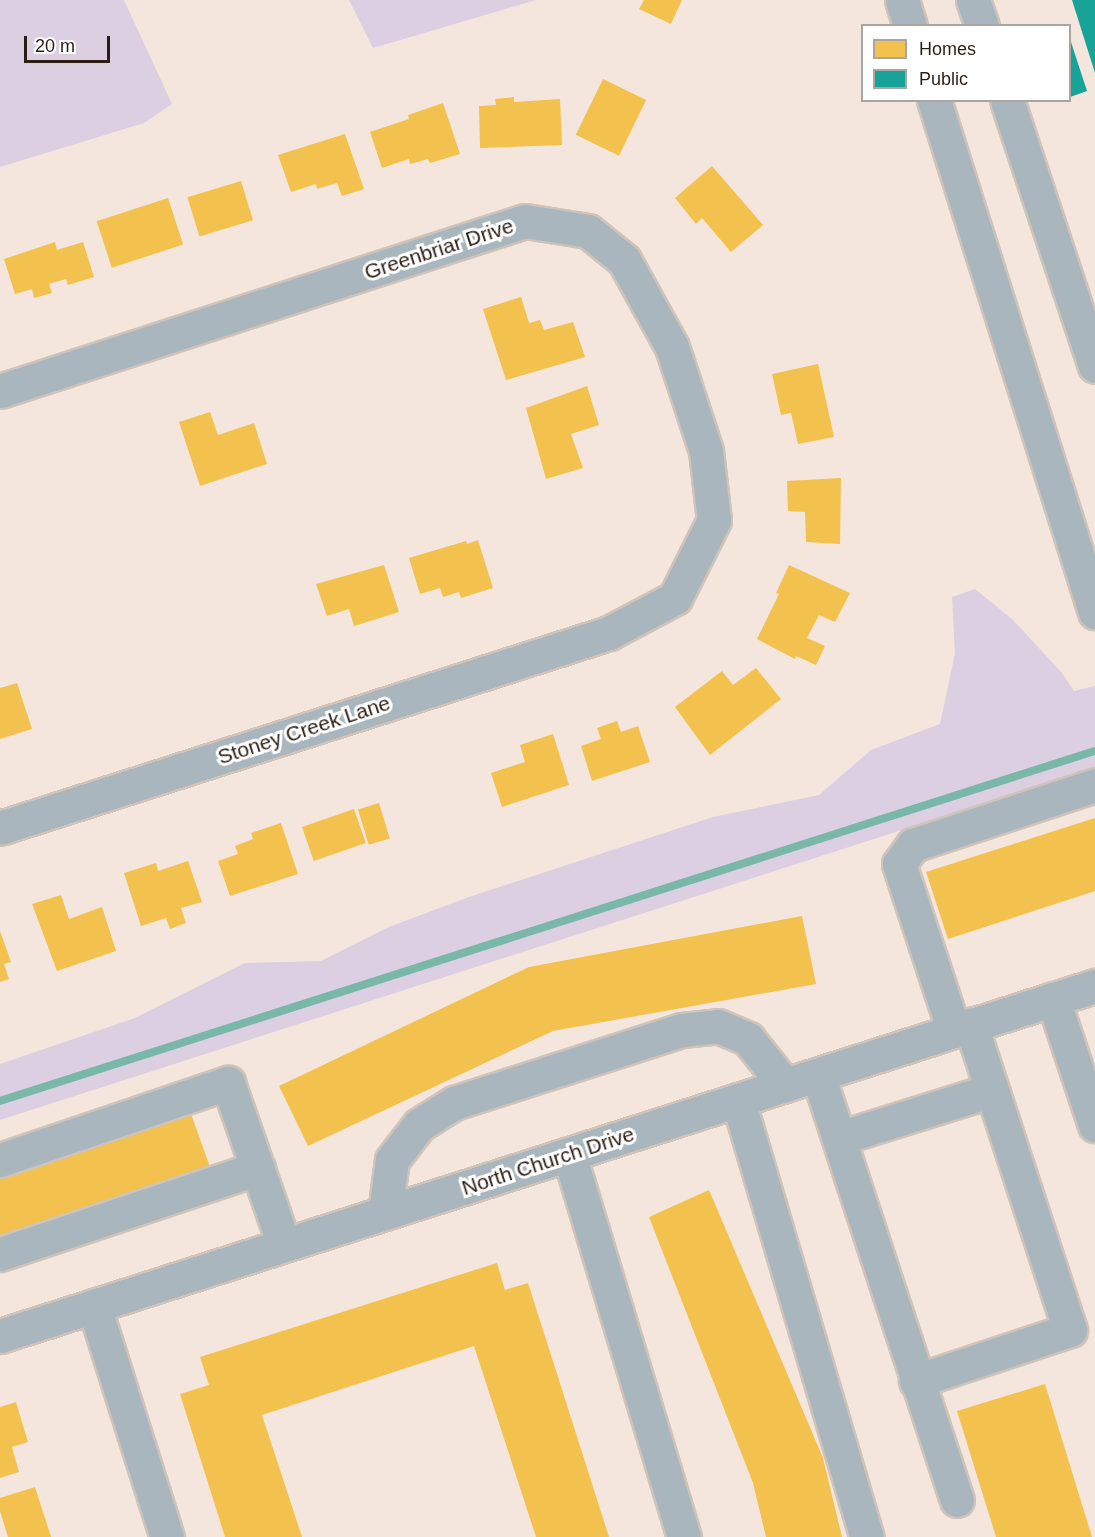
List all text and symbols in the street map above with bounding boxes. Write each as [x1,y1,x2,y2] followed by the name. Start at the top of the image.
[27,24,112,62] scale bar
[861,24,1071,102] legend
[35,36,75,56] text: 20 m
[919,39,976,59] text: Homes
[919,69,968,89] text: Public
[361,213,517,285] street label: Greenbriar Drive
[215,690,393,770] street label: Stoney Creek Lane
[459,1121,637,1201] street label: North Church Drive

